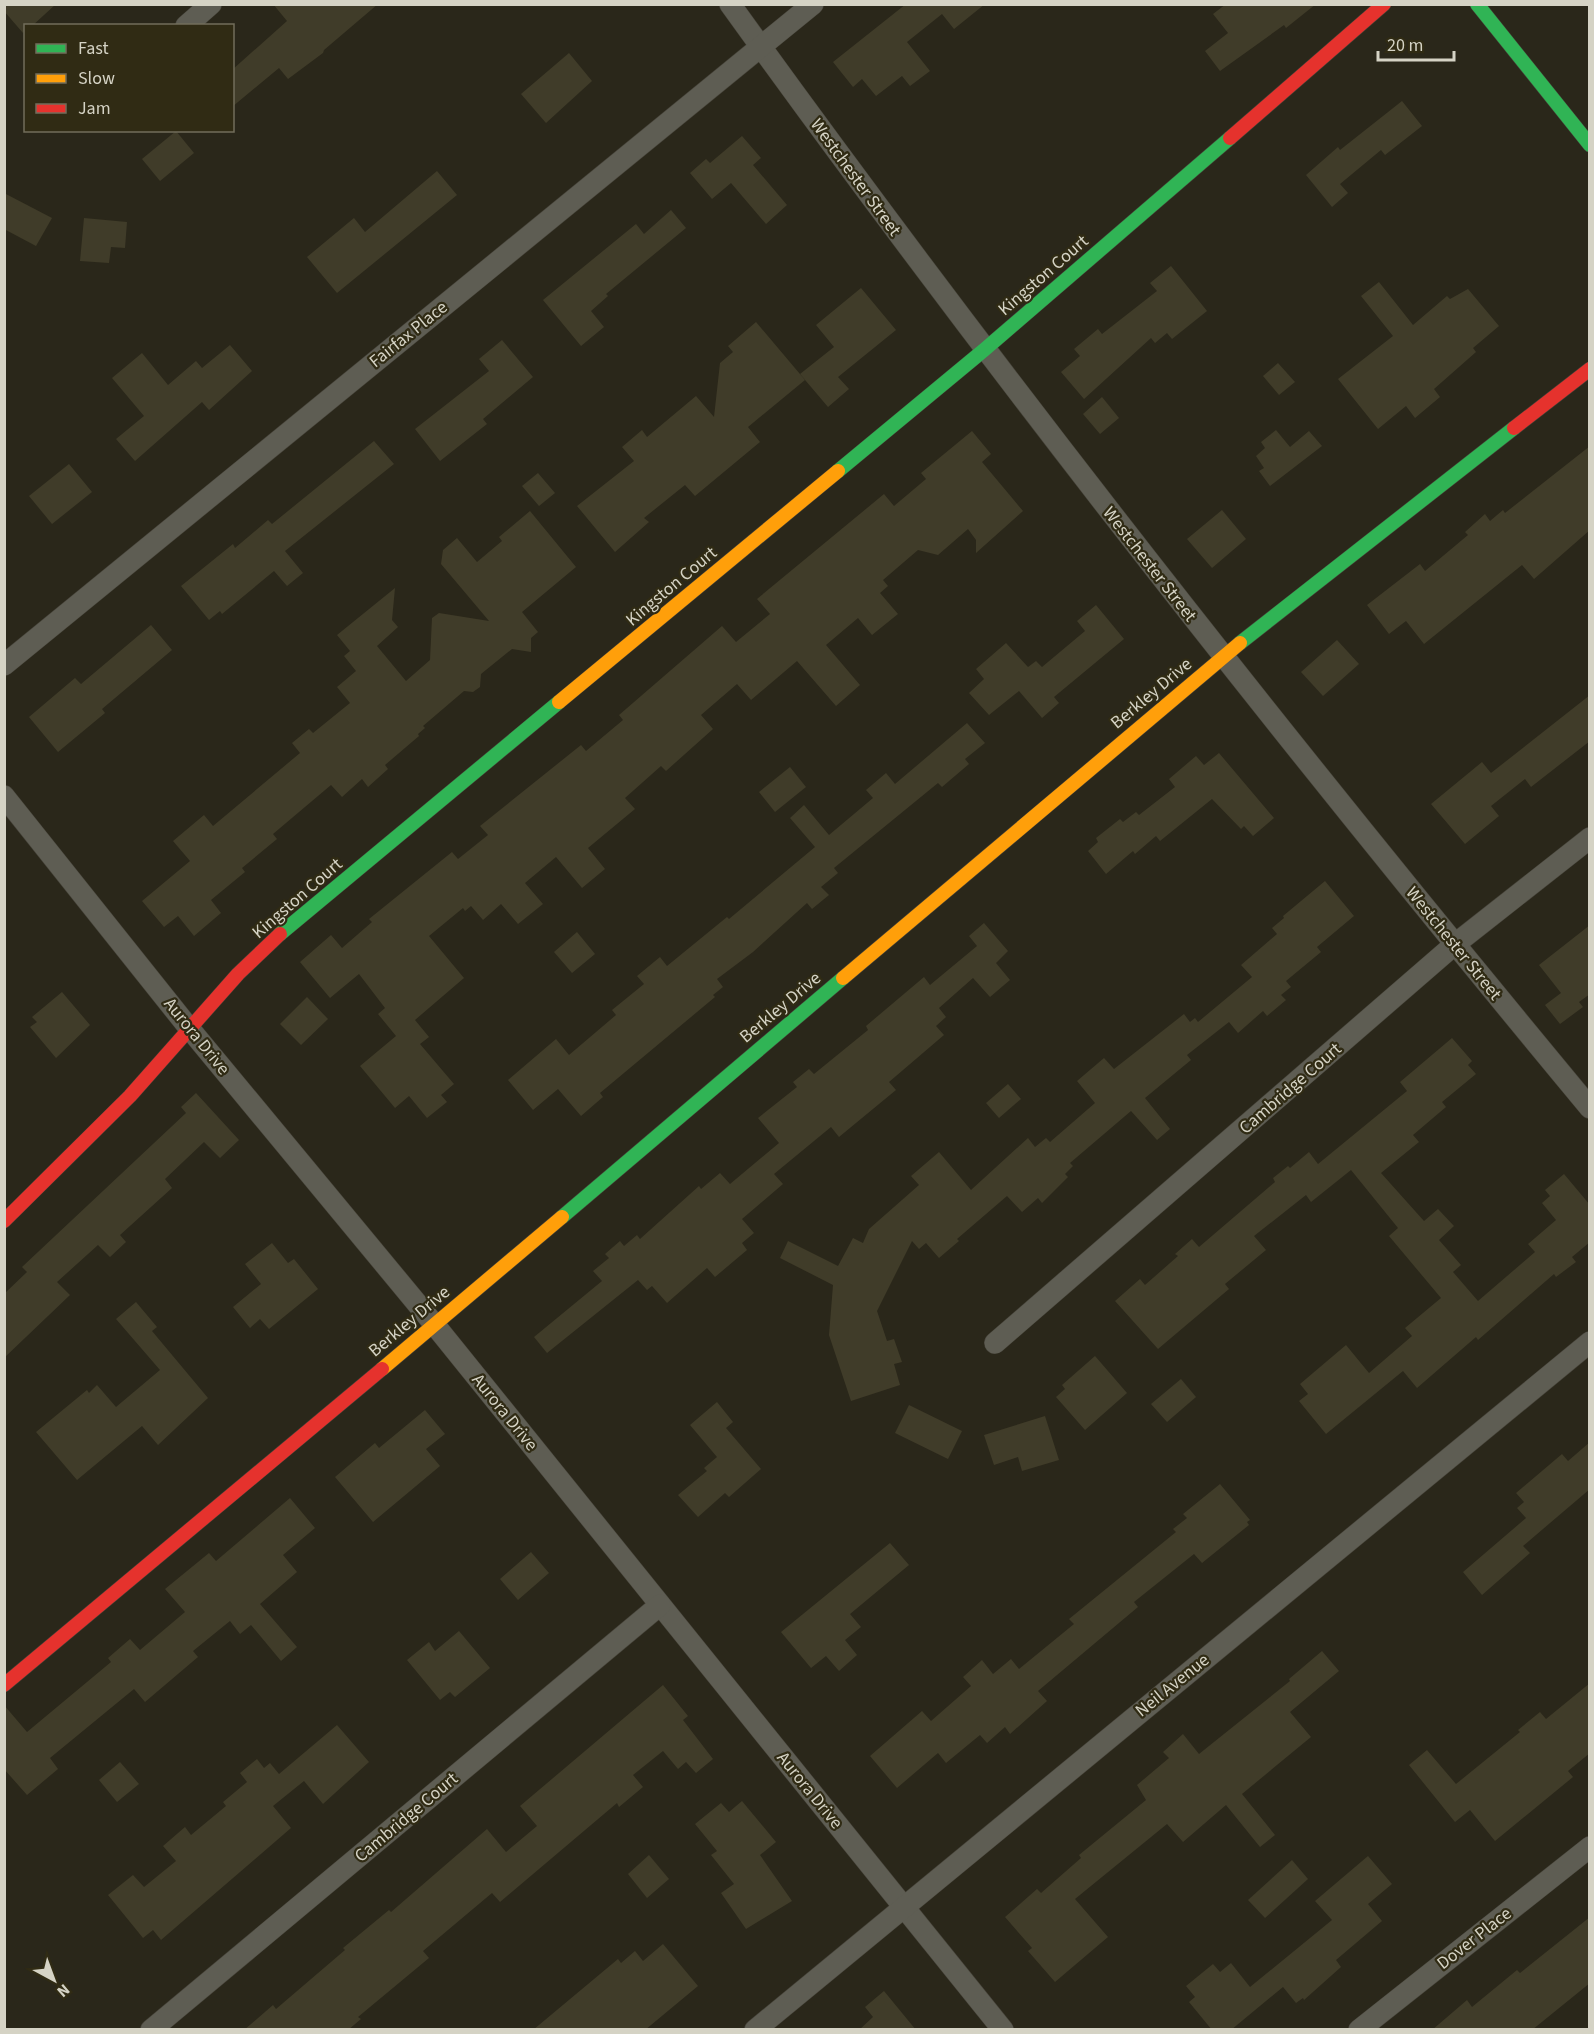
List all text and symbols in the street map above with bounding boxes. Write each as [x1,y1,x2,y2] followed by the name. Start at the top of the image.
[24,24,234,132] legend
[1378,24,1454,62] scale bar
[1387,33,1423,58] text: 20 m
[78,36,109,61] text: Fast
[78,66,115,91] text: Slow
[78,96,111,121] text: Jam
[804,113,907,241] street label: Westchester Street
[993,229,1094,322] street label: Kingston Court
[364,295,453,374] street label: Fairfax Place
[1097,501,1203,627] street label: Westchester Street
[620,541,722,632] street label: Kingston Court
[1105,652,1197,735] street label: Berkley Drive
[247,852,348,945] street label: Kingston Court
[1400,881,1507,1006] street label: Westchester Street
[734,966,826,1049] street label: Berkley Drive
[158,992,236,1080] street label: Aurora Drive
[1234,1037,1347,1140] street label: Cambridge Court
[363,1280,455,1363] street label: Berkley Drive
[466,1368,544,1456] street label: Aurora Drive
[1130,1648,1215,1723] street label: Neil Avenue
[771,1746,849,1834] street label: Aurora Drive
[349,1767,464,1868] street label: Cambridge Court
[1432,1901,1517,1975] street label: Dover Place
[24,1950,84,2010] north arrow
[52,1979,74,2002] text: N

